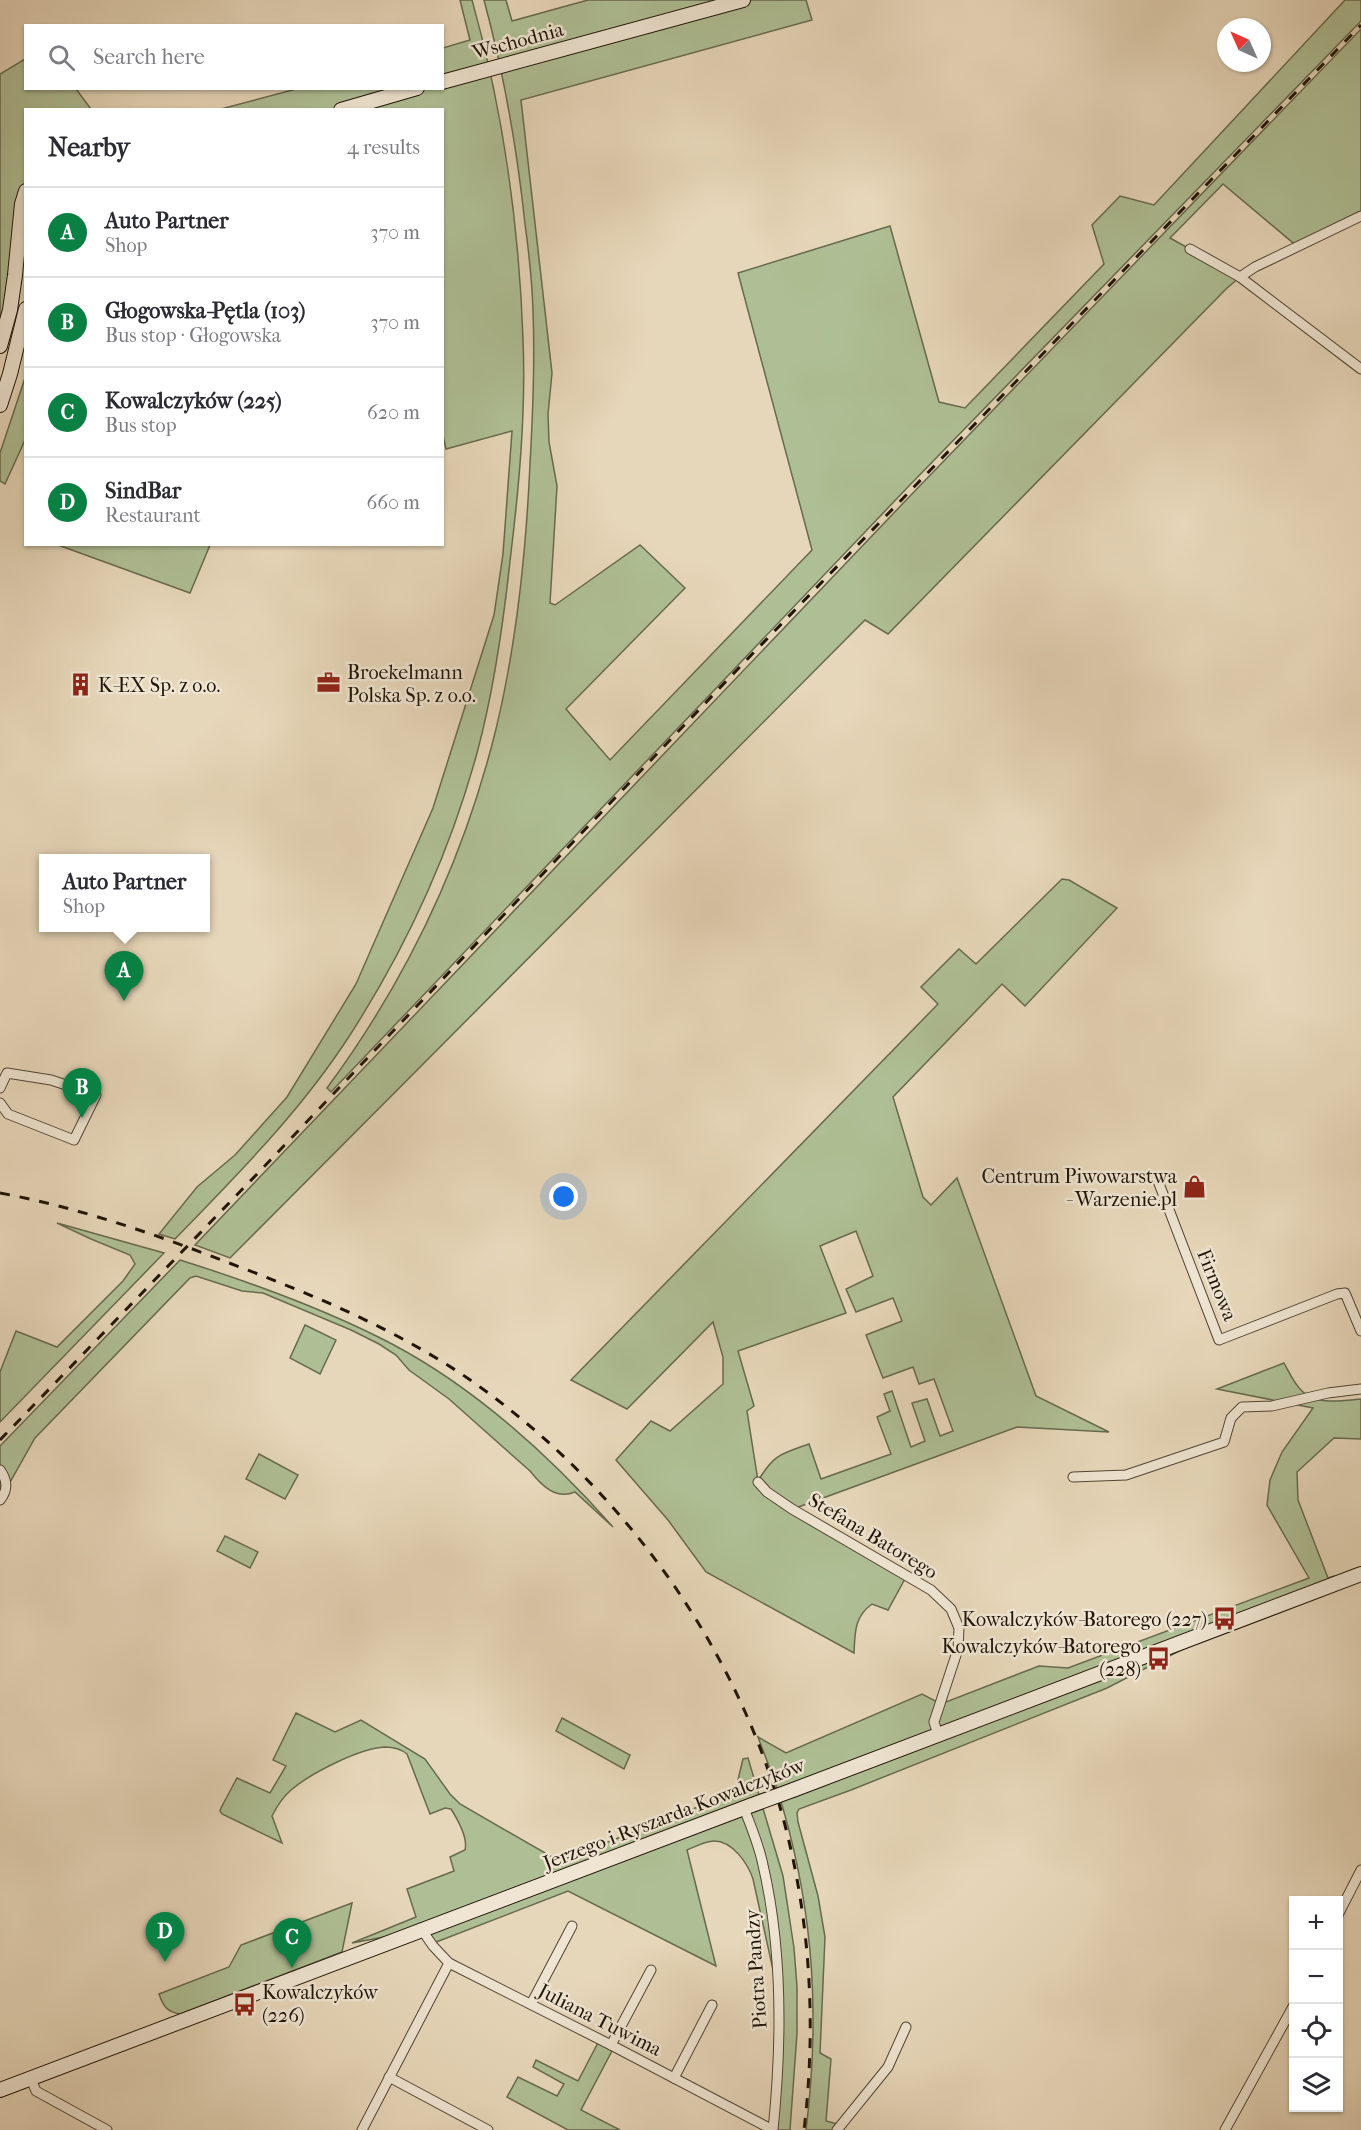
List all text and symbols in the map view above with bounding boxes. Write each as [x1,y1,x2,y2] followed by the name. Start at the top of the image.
[469,18,567,64] street label: Wschodnia
[1217,18,1271,72] north arrow
[24,24,444,90] search box
[45,41,78,74] icon: search
[93,44,205,70] text: Search here
[48,132,130,163] text: Nearby
[347,136,420,159] text: 4 results
[105,208,229,234] text: Auto Partner
[61,221,74,244] text: A
[370,221,420,244] text: 370 m
[105,234,147,257] text: Shop
[105,298,305,324] text: Głogowska-Pętla (103)
[61,311,74,334] text: B
[370,311,420,334] text: 370 m
[105,324,281,347] text: Bus stop · Głogowska
[105,388,282,414] text: Kowalczyków (225)
[61,401,74,424] text: C
[367,401,420,424] text: 620 m
[105,414,177,437] text: Bus stop
[105,478,181,504] text: SindBar
[60,491,75,514] text: D
[366,491,420,514] text: 660 m
[105,504,201,527] text: Restaurant
[347,661,476,707] place label: Broekelmann Polska Sp. z o.o.
[316,670,342,696] office icon: Broekelmann Polska Sp. z o.o.
[67,672,93,698] building icon: K-EX Sp. z o.o.
[98,674,220,697] place label: K-EX Sp. z o.o.
[39,854,210,932] popup
[63,869,186,895] text: Auto Partner
[63,895,105,918] text: Shop
[104,952,144,1001] pin: A
[62,1068,101,1118] pin: B
[981,1165,1178,1211] place label: Centrum Piwowarstwa - Warzenie.pl
[1182,1174,1208,1200] shop icon: Centrum Piwowarstwa - Warzenie.pl
[549,1182,578,1211] your location
[1192,1246,1242,1325] street label: Firmowa
[804,1488,942,1584] street label: Stefana Batorego
[1212,1606,1238,1632] bus stop icon: Kowalczyków-Batorego (227)
[962,1608,1207,1631] place label: Kowalczyków-Batorego (227)
[941,1635,1141,1681] place label: Kowalczyków-Batorego (228)
[1146,1645,1172,1671] bus stop icon: Kowalczyków-Batorego (228)
[538,1753,809,1875] street label: Jerzego i Ryszarda Kowalczyków
[1289,1896,1343,2112] map controls
[1289,1896,1343,1950] button: +
[740,1907,772,2030] street label: Piotra Pandzy
[146,1912,184,1962] pin: D
[272,1918,312,1968] pin: C
[1289,1950,1343,2004] button: −
[533,1978,666,2061] street label: Juliana Tuwima
[262,1981,379,2027] place label: Kowalczyków (226)
[231,1991,257,2017] bus stop icon: Kowalczyków (226)
[1289,2004,1343,2058] button: locate
[1289,2058,1343,2112] button: layers

